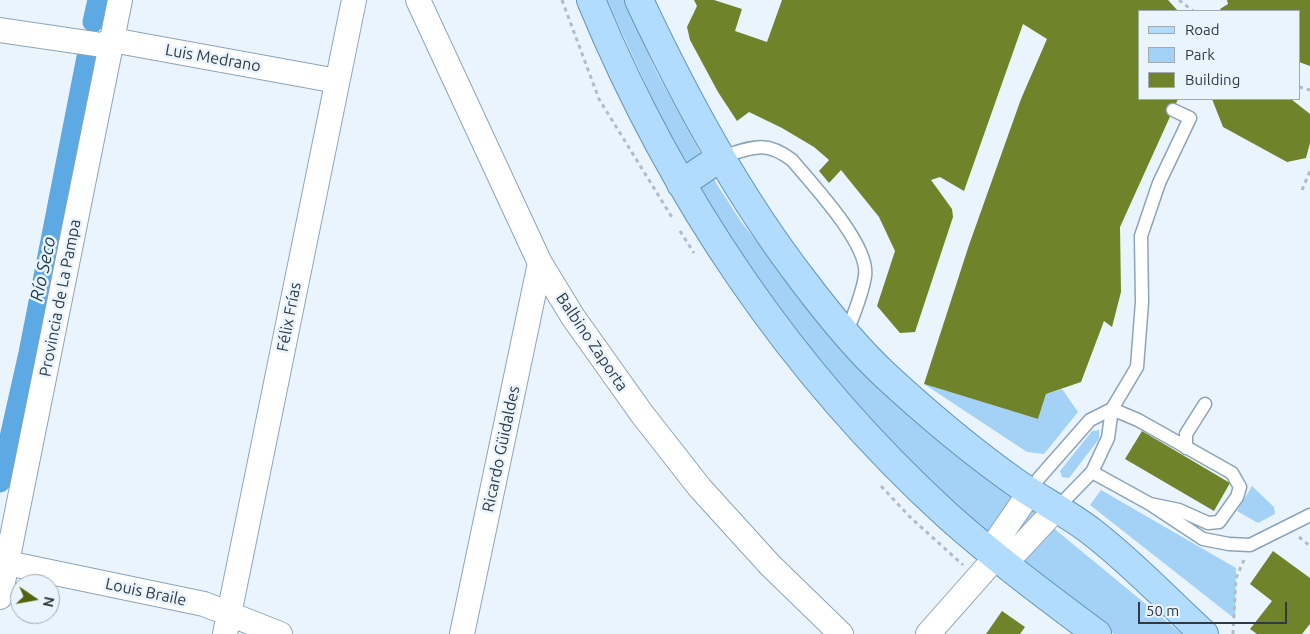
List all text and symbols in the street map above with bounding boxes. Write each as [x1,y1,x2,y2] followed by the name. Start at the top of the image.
[1138,10,1300,100] legend
[1185,21,1220,38] text: Road
[164,40,262,76] street label: Luis Medrano
[1185,46,1215,63] text: Park
[1185,71,1240,88] text: Building
[35,218,85,378] street label: Provincia de La Pampa
[26,235,60,303] water label: Río Seco
[273,281,305,353] street label: Félix Frías
[552,289,632,395] street label: Balbino Zaporta
[478,384,524,514] street label: Ricardo Güidaldes
[10,574,60,624] north arrow
[104,574,188,610] street label: Louis Braile
[1140,592,1289,624] scale bar
[40,595,58,609] text: N
[1146,602,1179,619] text: 50 m

